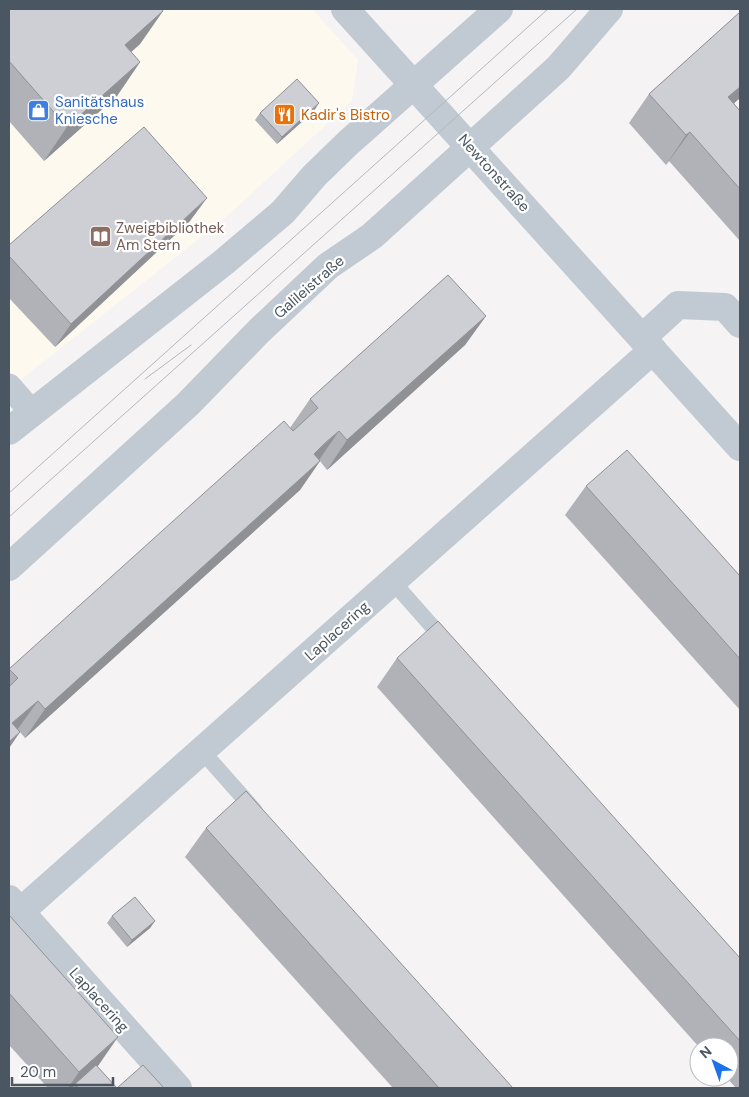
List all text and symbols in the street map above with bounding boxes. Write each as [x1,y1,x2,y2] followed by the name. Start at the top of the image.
[55,92,144,129] place label: Sanitätshaus Kniesche
[27,99,51,123] shop icon: Sanitätshaus Kniesche
[273,103,297,127] restaurant icon: Kadir's Bistro
[301,105,390,125] place label: Kadir's Bistro
[454,130,534,216] street label: Newtonstraße
[116,218,225,255] place label: Zweigbibliothek Am Stern
[88,225,112,249] library icon: Zweigbibliothek Am Stern
[270,251,348,323] street label: Galileistraße
[301,597,373,665] street label: Laplacering
[65,964,133,1036] street label: Laplacering
[689,1037,739,1087] north arrow
[696,1042,715,1062] text: N
[12,1054,114,1086] scale bar
[20,1062,56,1082] text: 20 m

